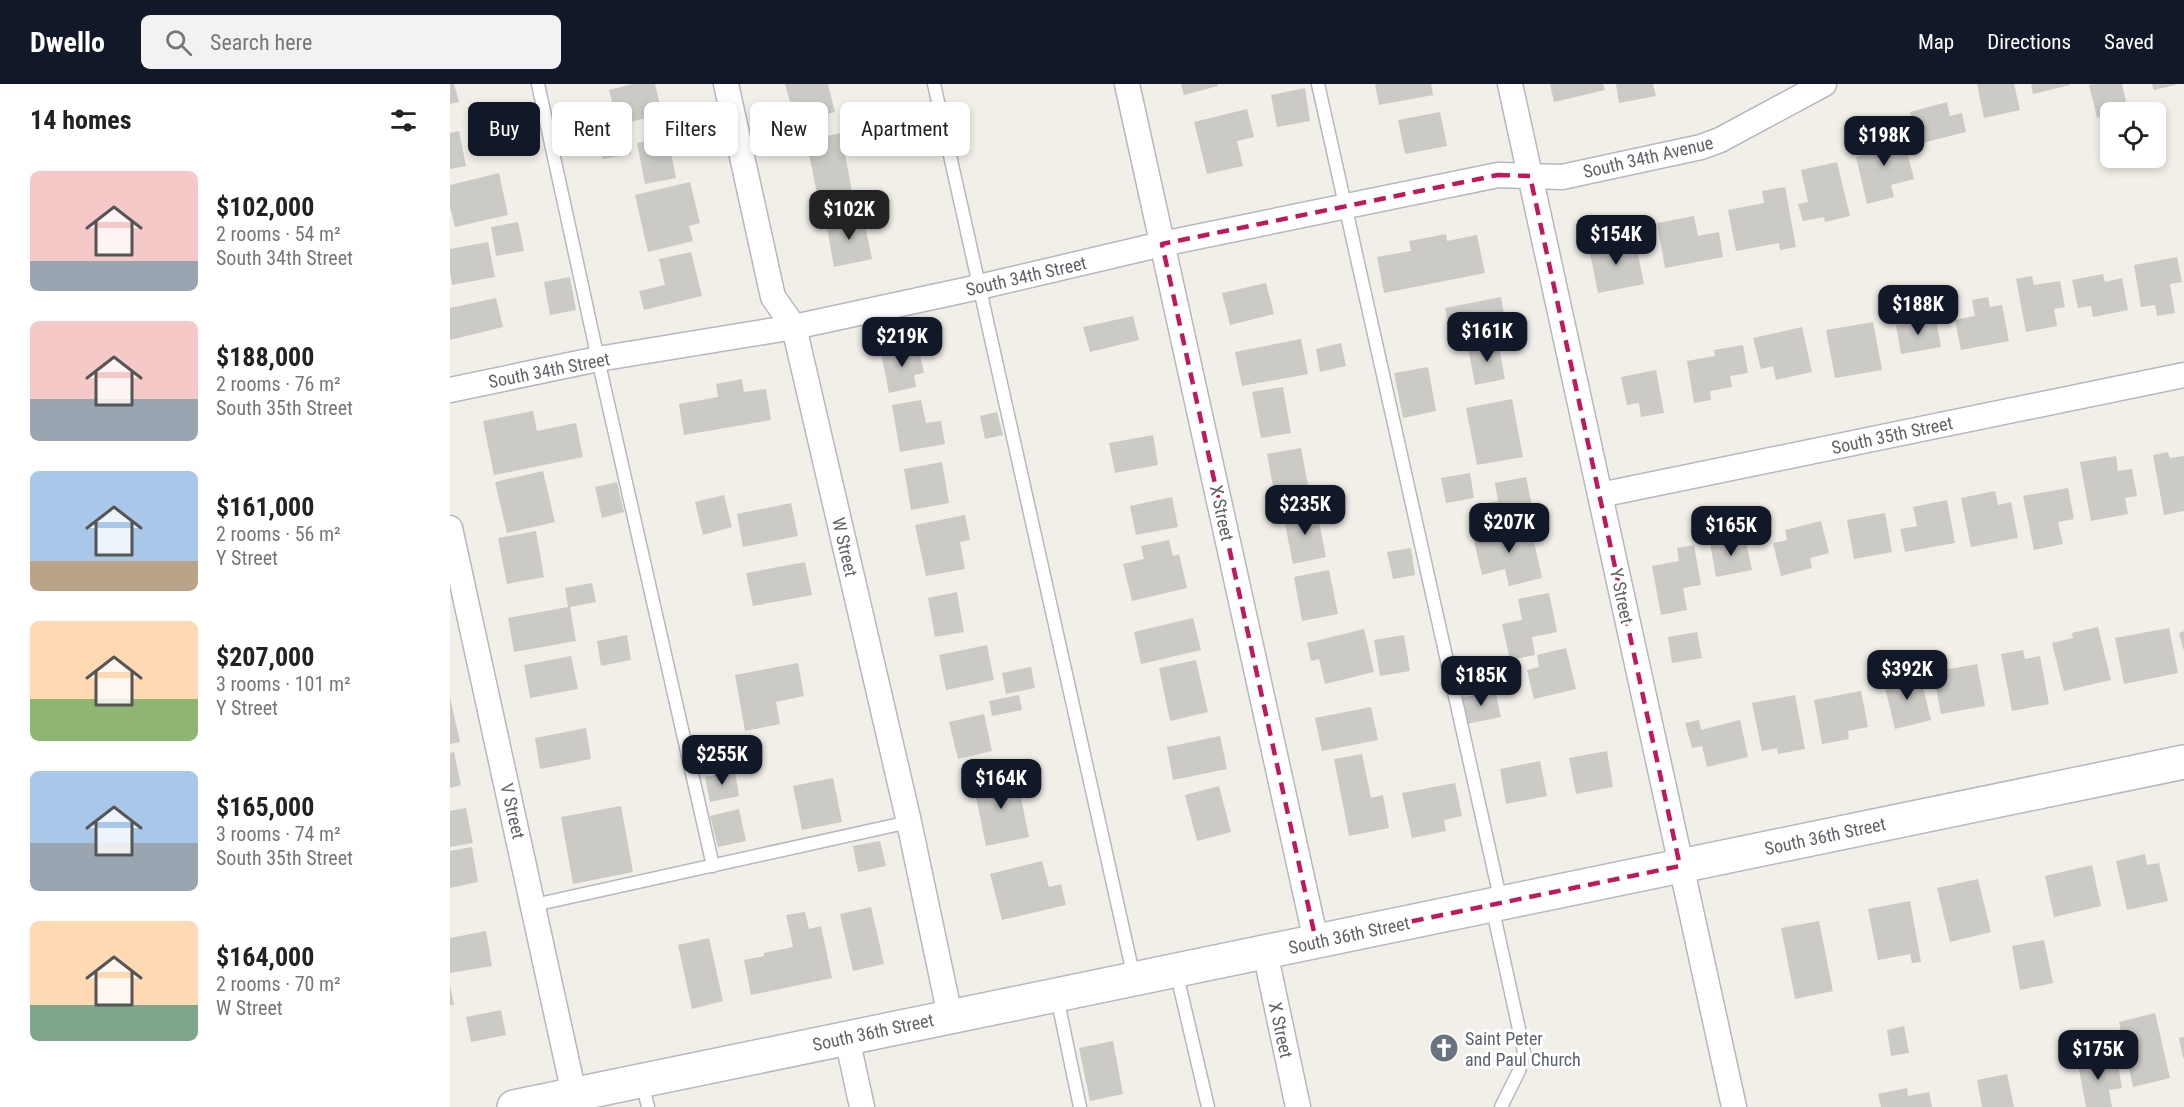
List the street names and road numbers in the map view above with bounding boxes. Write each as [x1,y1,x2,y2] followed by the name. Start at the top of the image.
[1581,132,1715,182] street label: South 34th Avenue
[964,252,1088,300] street label: South 34th Street
[486,348,612,392] street label: South 34th Street
[1830,412,1954,458] street label: South 35th Street
[1206,483,1238,543] street label: X Street
[828,515,862,579] street label: W Street
[1606,567,1638,625] street label: Y Street
[496,781,530,841] street label: V Street
[1763,813,1887,859] street label: South 36th Street
[1287,912,1411,958] street label: South 36th Street
[1265,1000,1297,1060] street label: X Street
[811,1009,935,1055] street label: South 36th Street

